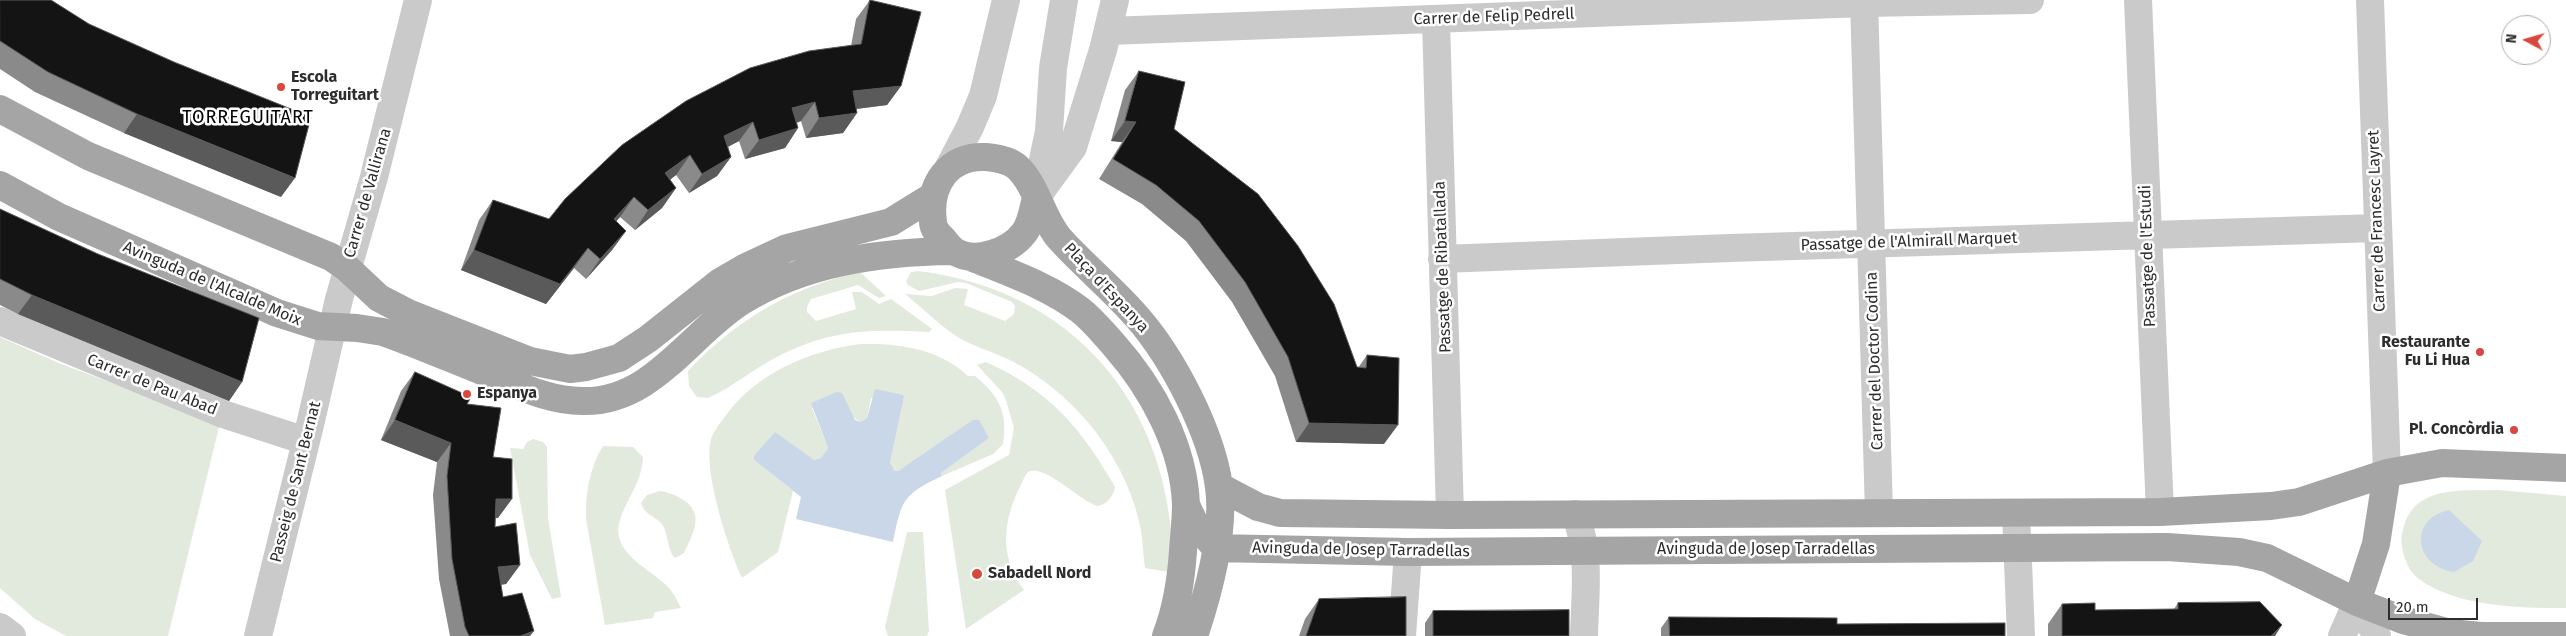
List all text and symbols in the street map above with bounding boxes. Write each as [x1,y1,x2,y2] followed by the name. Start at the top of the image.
[1413,5,1575,29] street label: Carrer de Felip Pedrell
[2501,15,2551,65] north arrow
[2503,33,2521,44] text: N
[291,68,379,106] place label: Escola Torreguitart
[275,81,287,93] marker: Escola Torreguitart
[181,107,315,129] district label: TORREGUITART
[340,126,396,260] street label: Carrer de Vallirana
[2364,130,2390,312] street label: Carrer de Francesc Layret
[1430,181,1456,353] street label: Passatge de Ribatallada
[2136,184,2160,328] street label: Passatge de l'Estudi
[1800,229,2018,255] street label: Passatge de l'Almirall Marquet
[120,238,304,330] street label: Avinguda de l'Alcalde Moix
[1060,239,1152,337] street label: Plaça d'Espanya
[1862,271,1888,451] street label: Carrer del Doctor Codina
[2381,333,2470,371] place label: Restaurante Fu Li Hua
[2474,346,2486,358] marker: Restaurante Fu Li Hua
[84,350,220,420] street label: Carrer de Pau Abad
[477,384,537,404] place label: Espanya
[461,388,473,400] marker: Espanya
[267,399,325,565] street label: Passeig de Sant Bernat
[2409,420,2504,440] place label: Pl. Concòrdia
[2508,424,2520,436] marker: Pl. Concòrdia
[1252,539,1470,561] street label: Avinguda de Josep Tarradellas
[1657,540,1875,560] street label: Avinguda de Josep Tarradellas
[988,564,1091,584] place label: Sabadell Nord
[970,567,984,581] marker: Sabadell Nord
[2391,588,2481,620] scale bar
[2396,598,2429,616] text: 20 m

